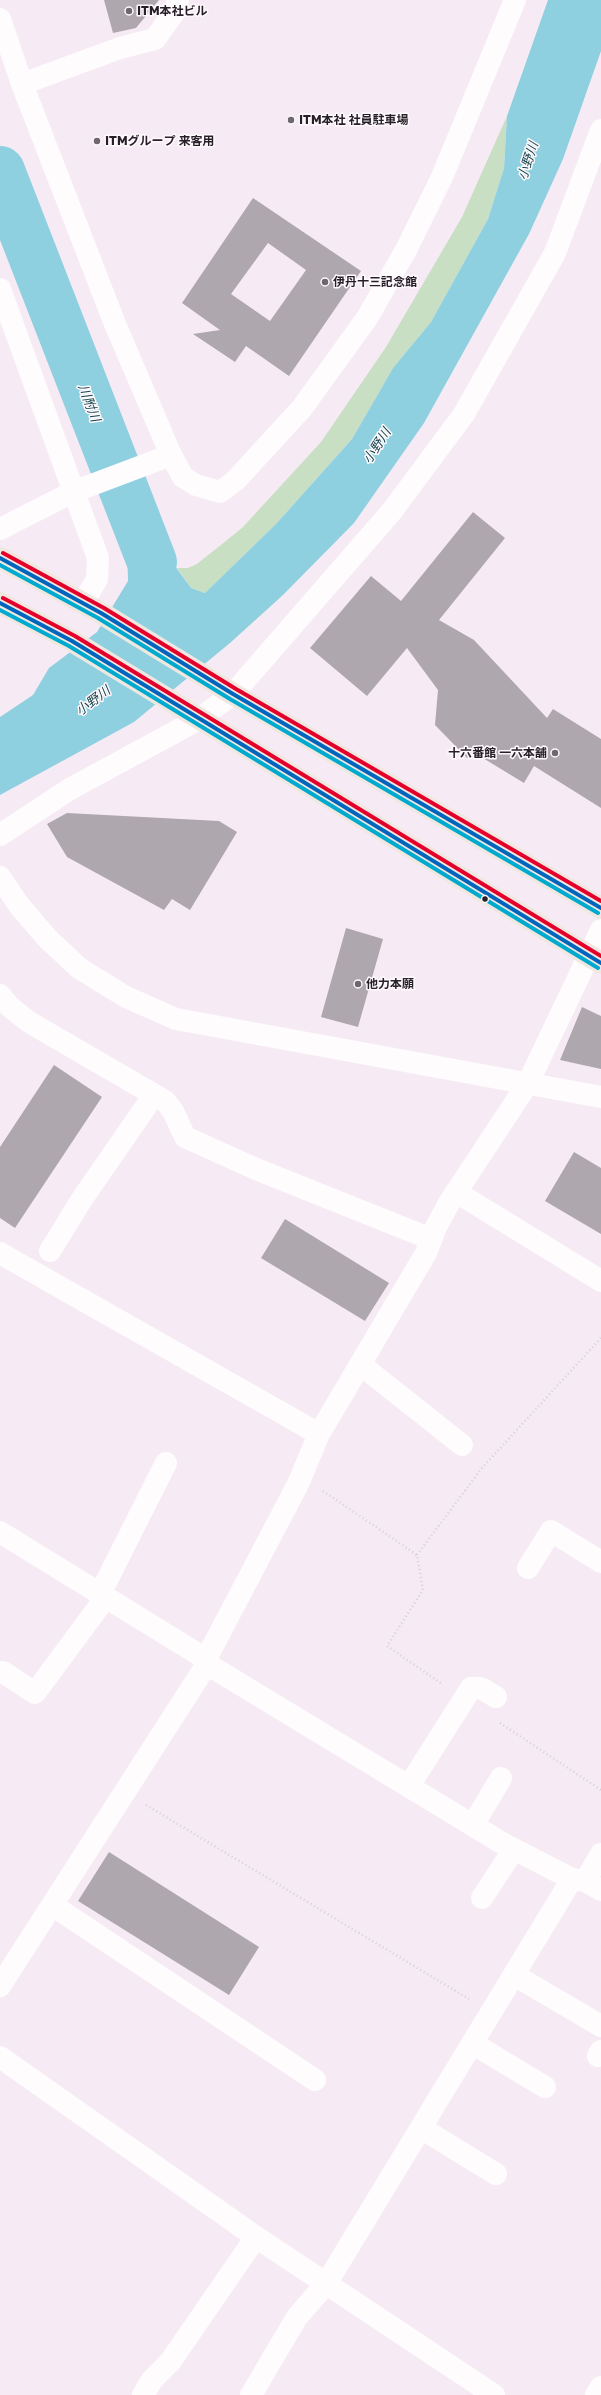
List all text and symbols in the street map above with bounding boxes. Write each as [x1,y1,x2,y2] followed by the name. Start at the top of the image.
[137,4,208,18] place label: ITM本社ビル
[124,6,134,16] marker: ITM本社ビル
[299,113,409,127] place label: ITM本社 社員駐車場
[286,115,296,125] marker: ITM本社 社員駐車場
[105,134,215,148] place label: ITMグループ 来客用
[92,136,102,146] marker: ITMグループ 来客用
[515,140,541,182] water label: 小野川
[333,275,417,289] place label: 伊丹十三記念館
[320,277,330,287] marker: 伊丹十三記念館
[75,382,103,424] water label: 川附川
[360,425,394,467] water label: 小野川
[73,683,113,719] water label: 小野川
[448,746,547,760] place label: 十六番館 一六本舗
[550,748,560,758] marker: 十六番館 一六本舗
[480,894,490,904] unlabelled marker
[366,977,414,991] place label: 他力本願
[353,979,363,989] marker: 他力本願

